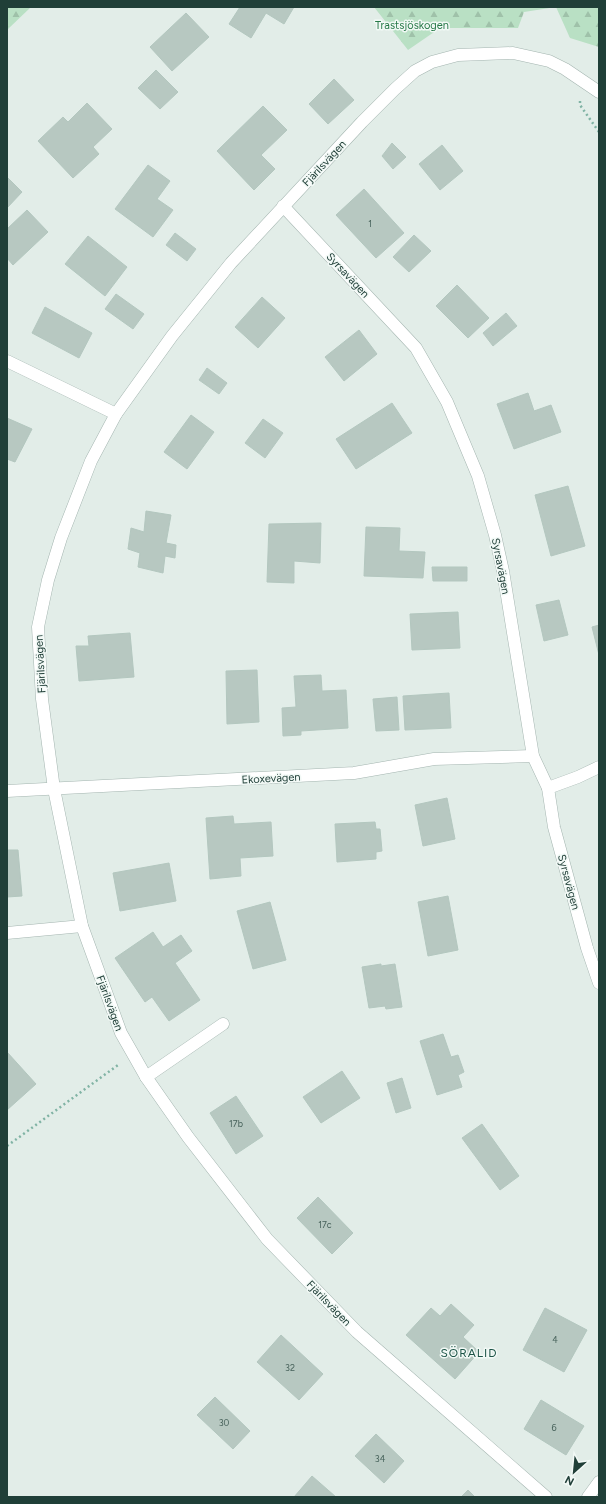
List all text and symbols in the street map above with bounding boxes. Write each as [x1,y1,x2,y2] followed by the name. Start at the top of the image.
[375,19,449,32] park label: Trastsjöskogen
[300,138,349,189] street label: Fjärilsvägen
[368,218,372,229] house number: 1
[323,250,372,301] street label: Syrsavägen
[489,537,512,595] street label: Syrsavägen
[32,635,49,693] street label: Fjärilsvägen
[241,770,301,787] street label: Ekoxevägen
[555,853,582,911] street label: Syrsavägen
[93,974,126,1033] street label: Fjärilsvägen
[229,1118,243,1129] house number: 17b
[318,1219,332,1230] house number: 17c
[304,1278,354,1329] street label: Fjärilsvägen
[552,1334,558,1345] house number: 4
[440,1346,498,1360] district label: SÖRALID
[285,1362,295,1373] house number: 32
[219,1417,230,1428] house number: 30
[551,1422,557,1433] house number: 6
[554,1452,594,1492] north arrow
[375,1453,386,1464] house number: 34
[563,1473,576,1488] text: N

